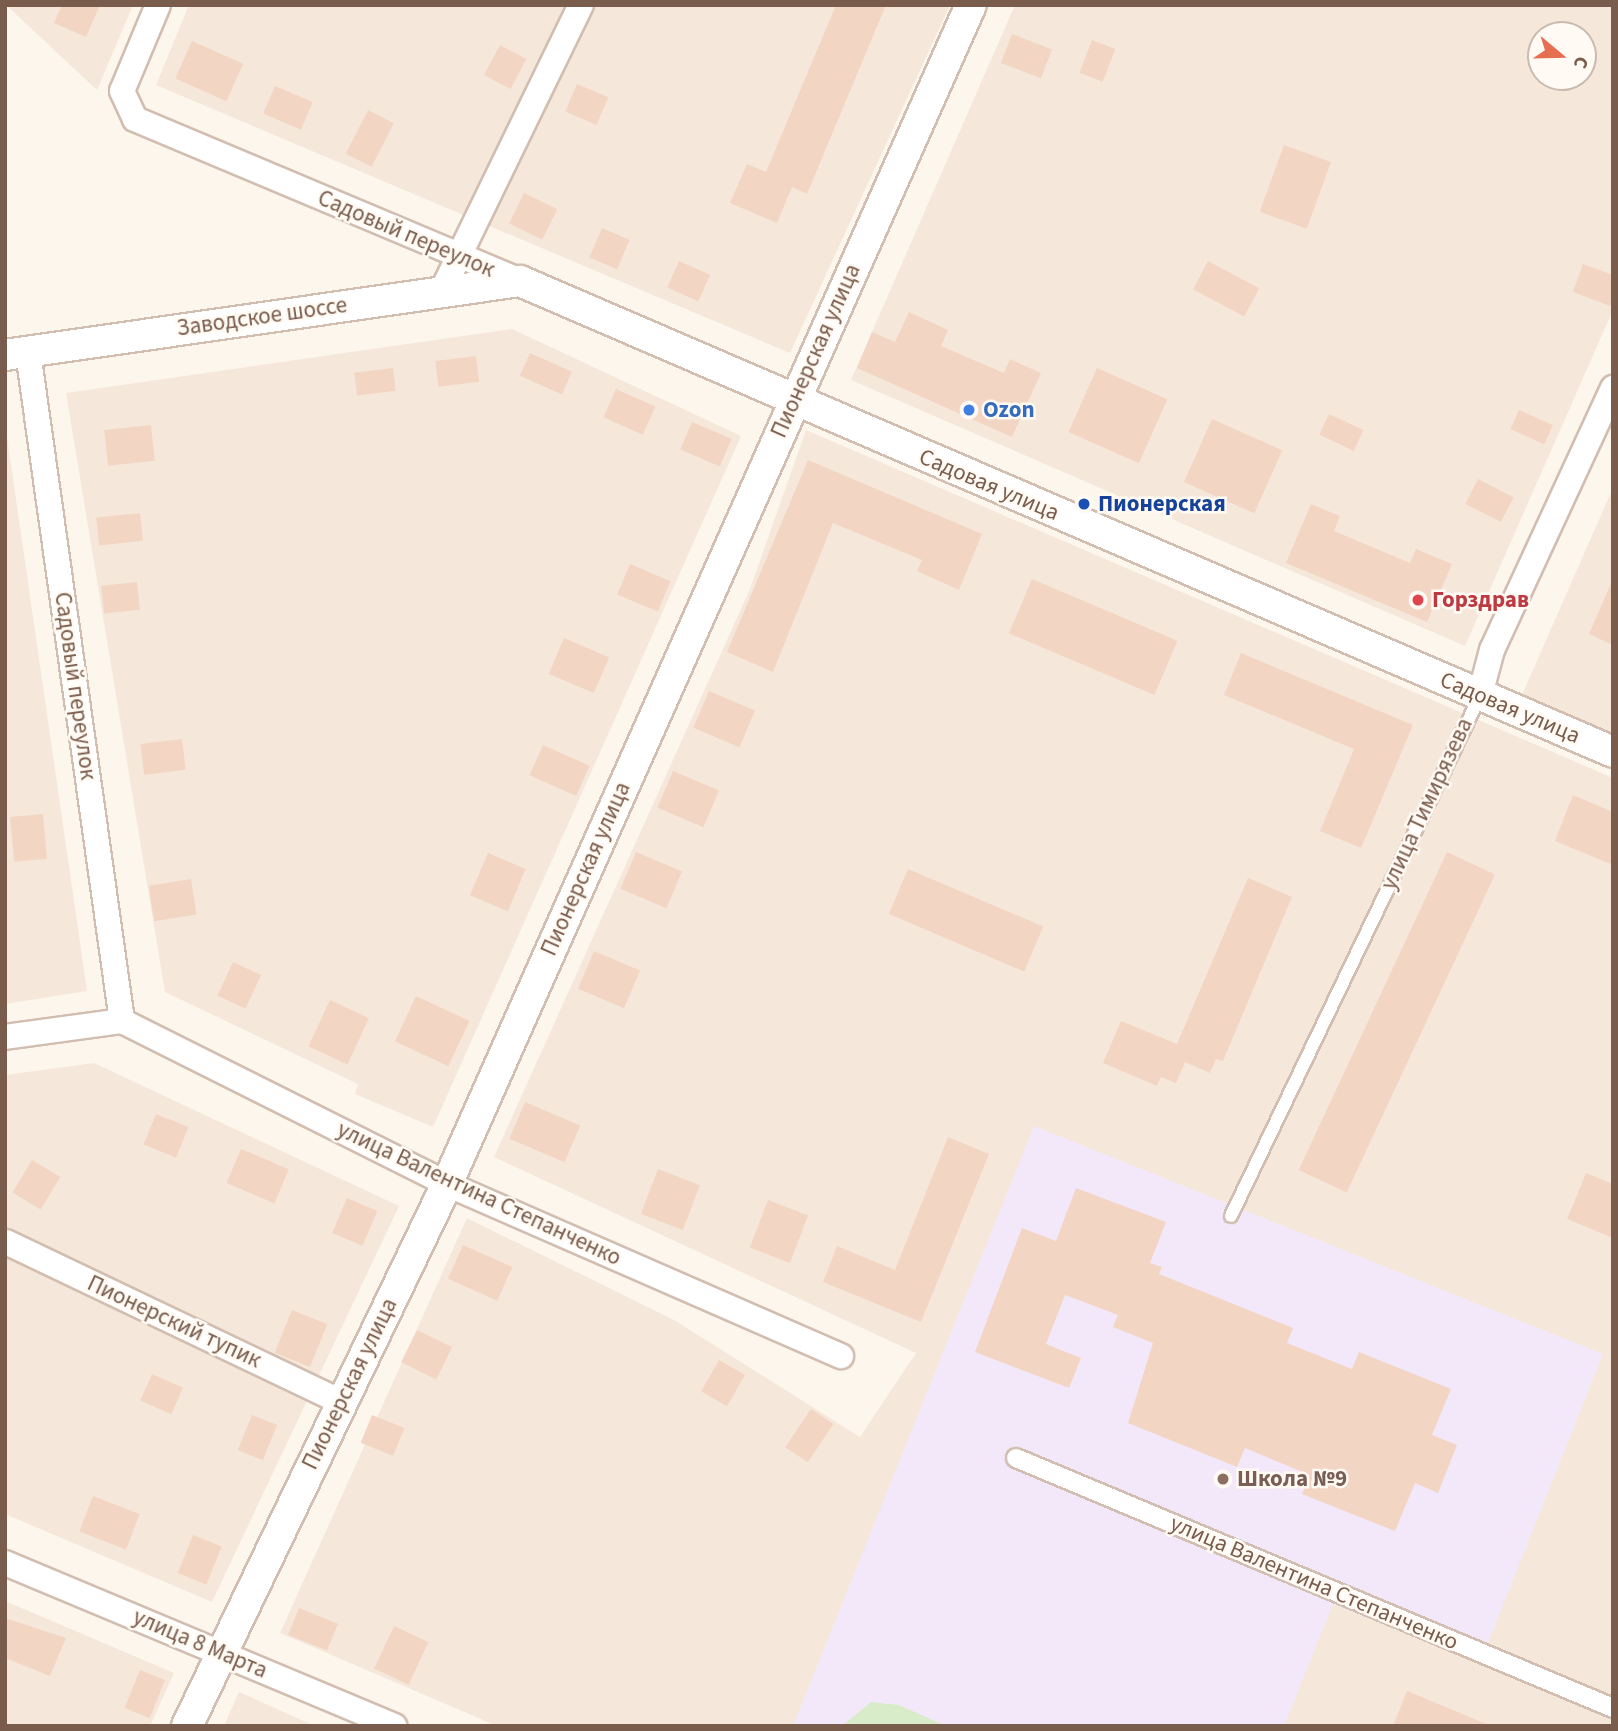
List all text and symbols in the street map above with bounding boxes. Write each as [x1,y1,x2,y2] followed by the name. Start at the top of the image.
[1527,21,1597,91] north arrow
[1566,53,1595,72] text: С
[313,184,499,284] street label: Садовый переулок
[765,260,867,442] street label: Пионерская улица
[175,291,349,343] street label: Заводское шоссе
[983,396,1035,424] place label: Ozon
[961,402,977,418] marker: Ozon
[915,443,1063,527] street label: Садовая улица
[1098,490,1226,518] place label: Пионерская
[1076,496,1092,512] marker: Пионерская
[1432,586,1529,614] place label: Горздрав
[48,590,102,782] street label: Садовый переулок
[1410,592,1426,608] marker: Горздрав
[1436,666,1584,750] street label: Садовая улица
[1375,714,1479,894] street label: улица Тимирязева
[535,778,637,960] street label: Пионерская улица
[333,1116,625,1272] street label: улица Валентина Степанченко
[83,1270,265,1374] street label: Пионерский тупик
[297,1294,403,1474] street label: Пионерская улица
[1237,1465,1347,1493] place label: Школа №9
[1215,1471,1231,1487] marker: Школа №9
[1166,1510,1462,1656] street label: улица Валентина Степанченко
[129,1603,271,1685] street label: улица 8 Марта

